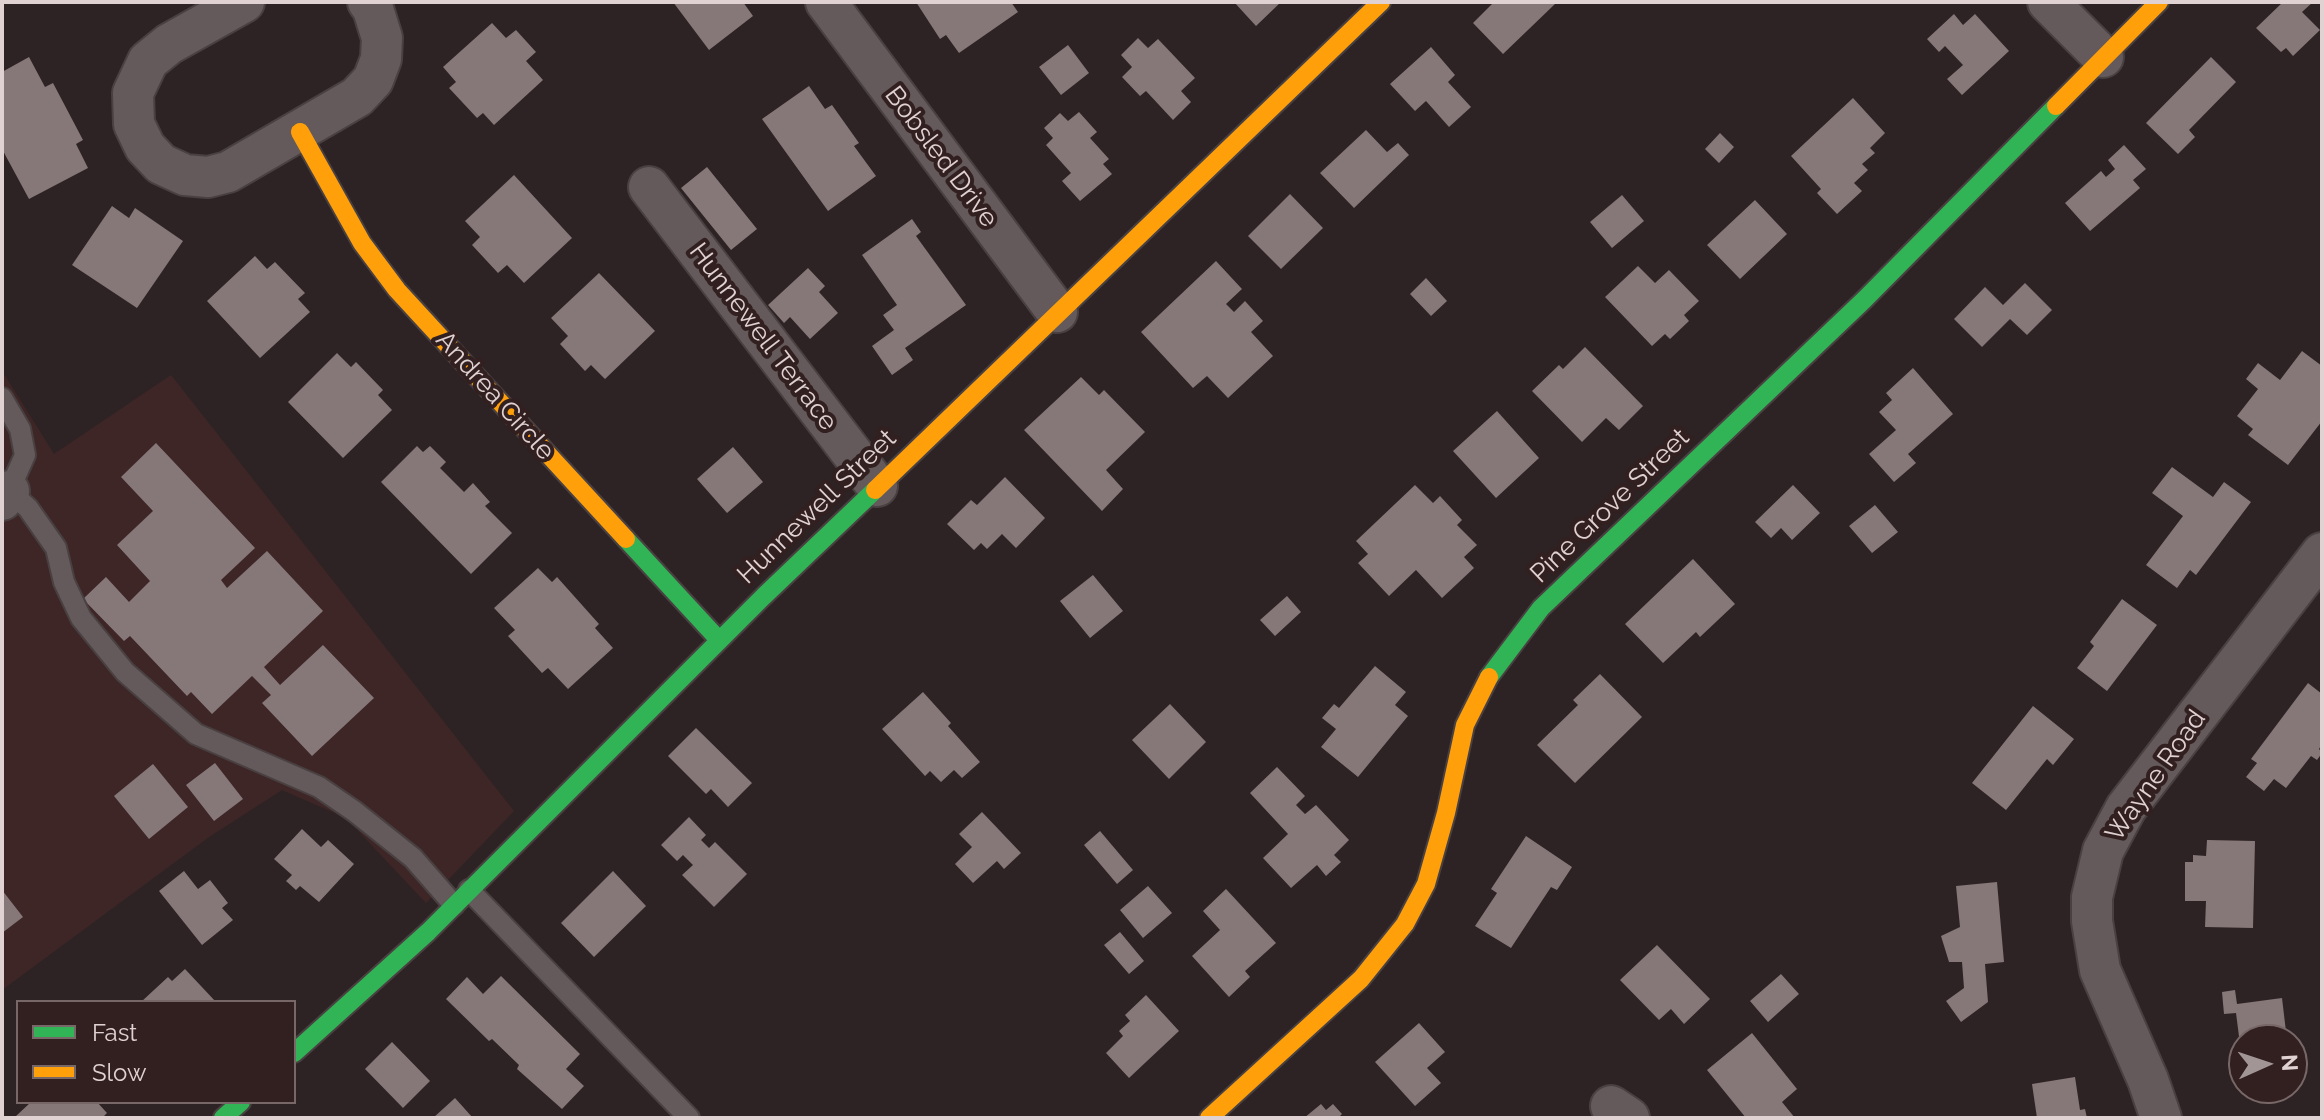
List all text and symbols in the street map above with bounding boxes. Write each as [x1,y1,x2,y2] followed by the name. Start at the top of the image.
[878,80,1004,234] street label: Bobsled Drive
[682,237,844,437] street label: Hunnewell Terrace
[429,325,561,467] street label: Andrea Circle
[1524,422,1696,590] street label: Pine Grove Street
[731,423,903,591] street label: Hunnewell Street
[2099,704,2213,848] street label: Wayne Road
[16,1000,296,1104] legend
[92,1018,137,1047] text: Fast
[2228,1024,2308,1104] north arrow
[2277,1054,2303,1072] text: N
[92,1058,146,1087] text: Slow

